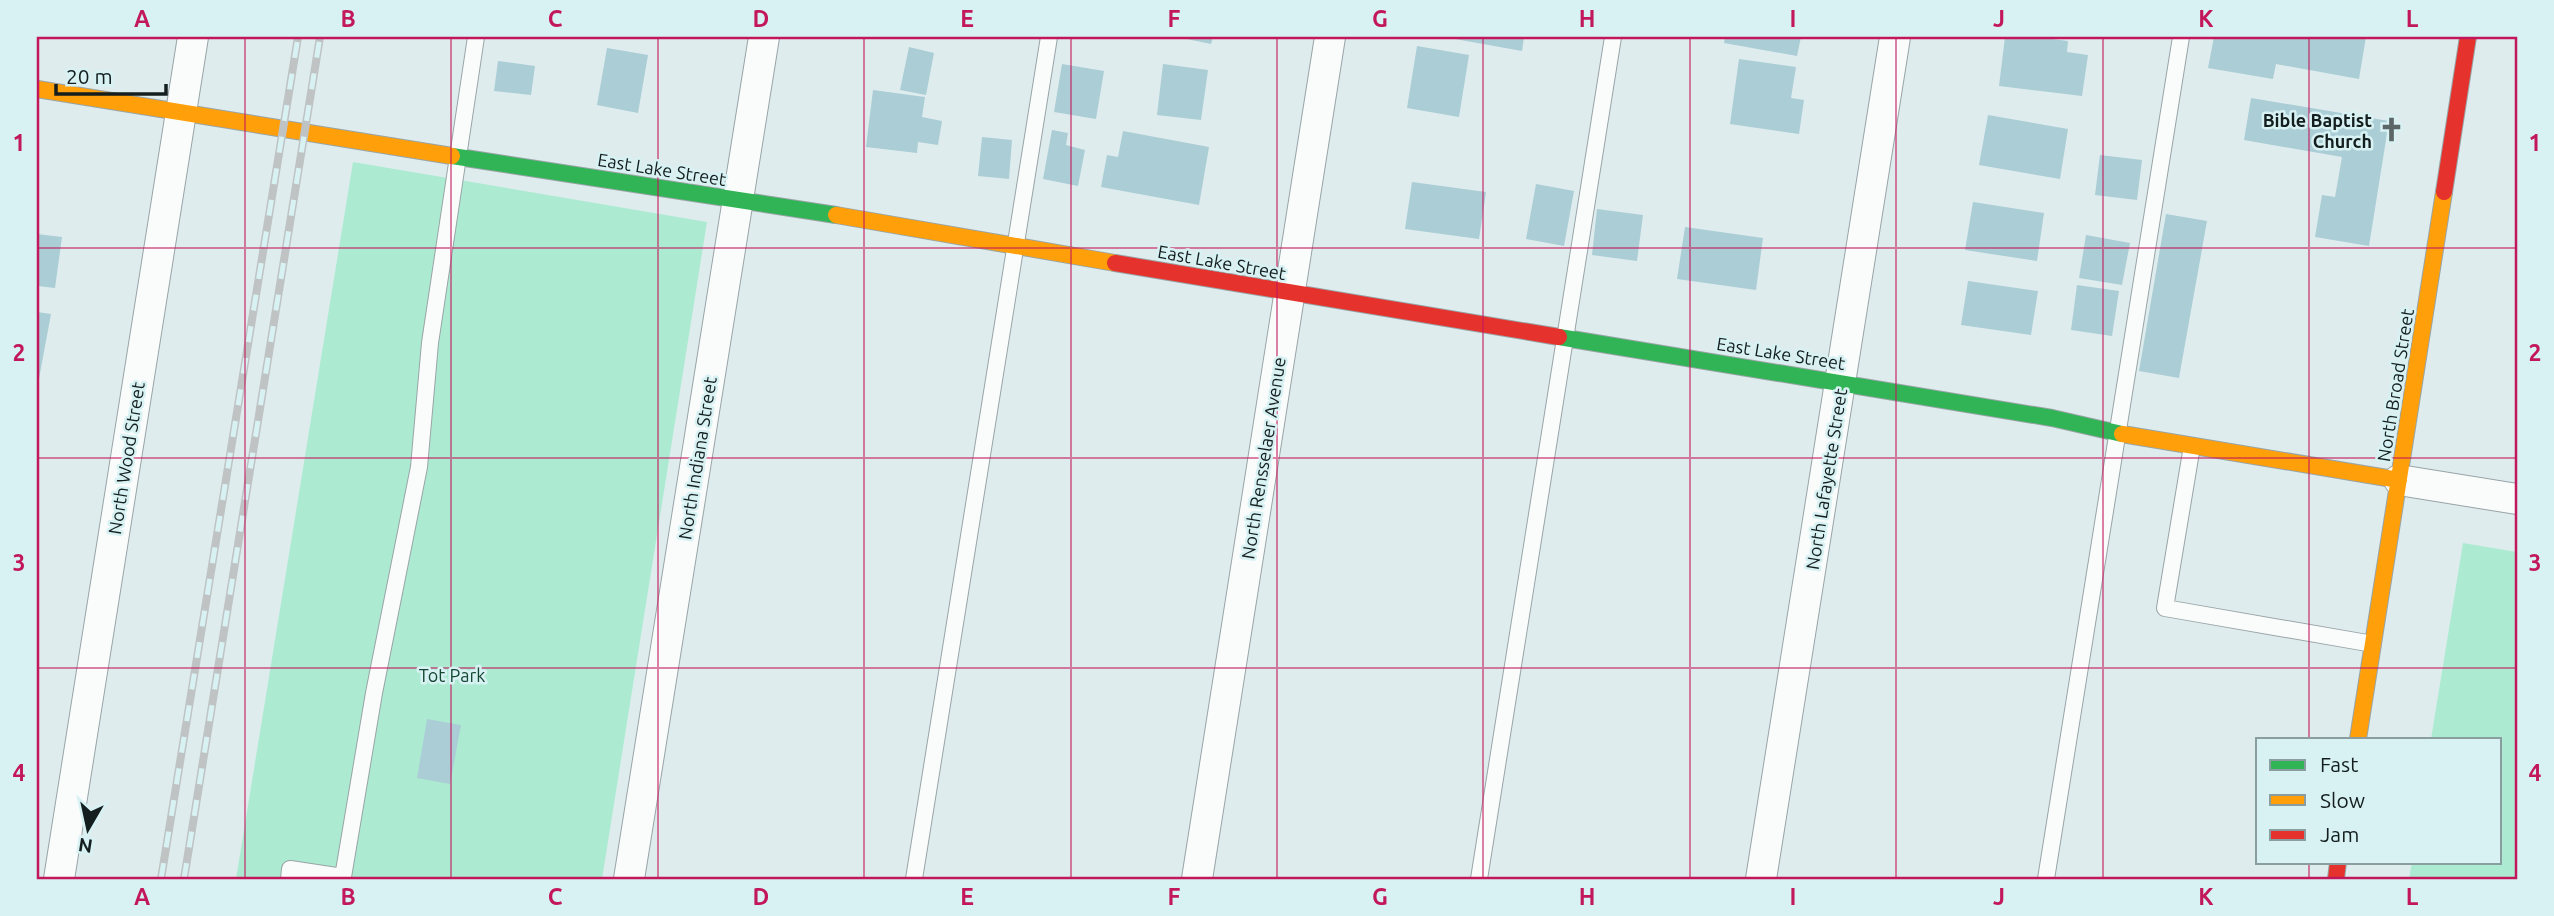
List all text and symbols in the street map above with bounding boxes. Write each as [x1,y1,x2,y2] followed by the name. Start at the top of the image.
[134,6,150,31] text: A
[340,6,356,31] text: B
[548,6,563,31] text: C
[753,6,769,31] text: D
[960,6,974,31] text: E
[1168,6,1181,31] text: F
[1372,6,1388,31] text: G
[1579,6,1595,31] text: H
[1790,6,1796,31] text: I
[1993,6,2005,31] text: J
[2198,6,2214,31] text: K
[2406,6,2419,31] text: L
[56,52,166,96] scale bar
[66,64,113,88] text: 20 m
[2263,110,2372,151] place label: Bible Baptist Church
[2378,116,2406,144] church icon: Bible Baptist Church
[13,130,25,155] text: 1
[2529,130,2541,155] text: 1
[596,149,728,189] street label: East Lake Street
[1156,241,1288,283] street label: East Lake Street
[2373,307,2417,463] street label: North Broad Street
[1715,333,1847,373] street label: East Lake Street
[13,340,25,365] text: 2
[2529,340,2541,365] text: 2
[1237,356,1289,560] street label: North Rensselaer Avenue
[674,375,720,541] street label: North Indiana Street
[104,380,148,536] street label: North Wood Street
[1802,387,1850,571] street label: North Lafayette Street
[13,550,25,575] text: 3
[2529,550,2541,575] text: 3
[419,665,485,685] park label: Tot Park
[2256,738,2502,864] legend
[2320,752,2358,776] text: Fast
[13,760,26,785] text: 4
[2529,760,2542,785] text: 4
[2320,788,2365,812] text: Slow
[52,794,122,864] north arrow
[2320,822,2359,846] text: Jam
[77,834,94,858] text: N
[134,884,150,909] text: A
[340,884,356,909] text: B
[548,884,563,909] text: C
[753,884,769,909] text: D
[960,884,974,909] text: E
[1168,884,1181,909] text: F
[1372,884,1388,909] text: G
[1579,884,1595,909] text: H
[1790,884,1796,909] text: I
[1993,884,2005,909] text: J
[2198,884,2214,909] text: K
[2406,884,2419,909] text: L

